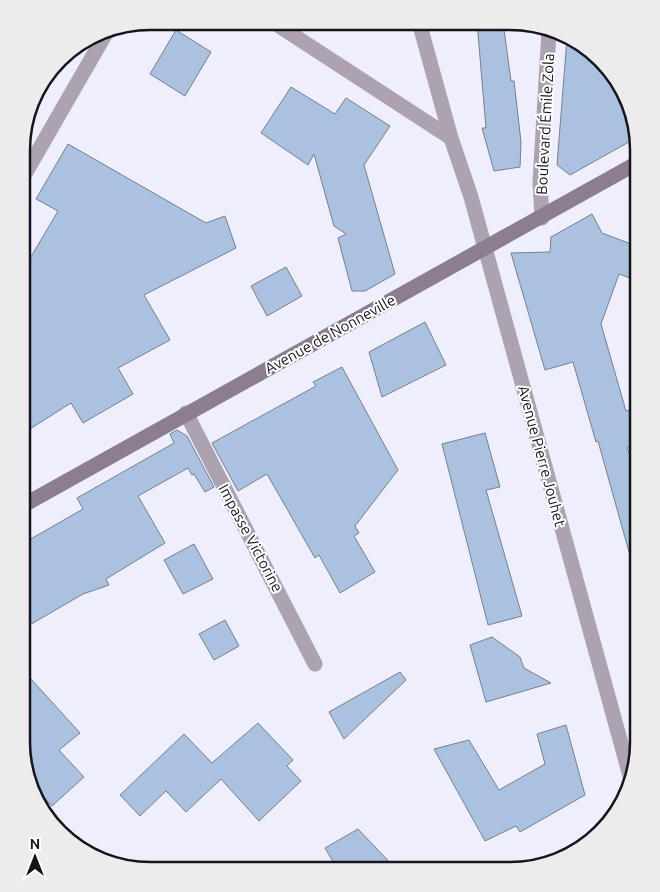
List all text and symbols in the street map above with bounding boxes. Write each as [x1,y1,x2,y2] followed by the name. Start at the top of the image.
[533,53,557,195] street label: Boulevard Émile Zola
[262,291,398,377] street label: Avenue de Nonneville
[515,384,569,529] street label: Avenue Pierre Jouhet
[215,481,287,595] street label: Impasse Victorine
[10,832,60,882] north arrow
[30,836,40,852] text: N

